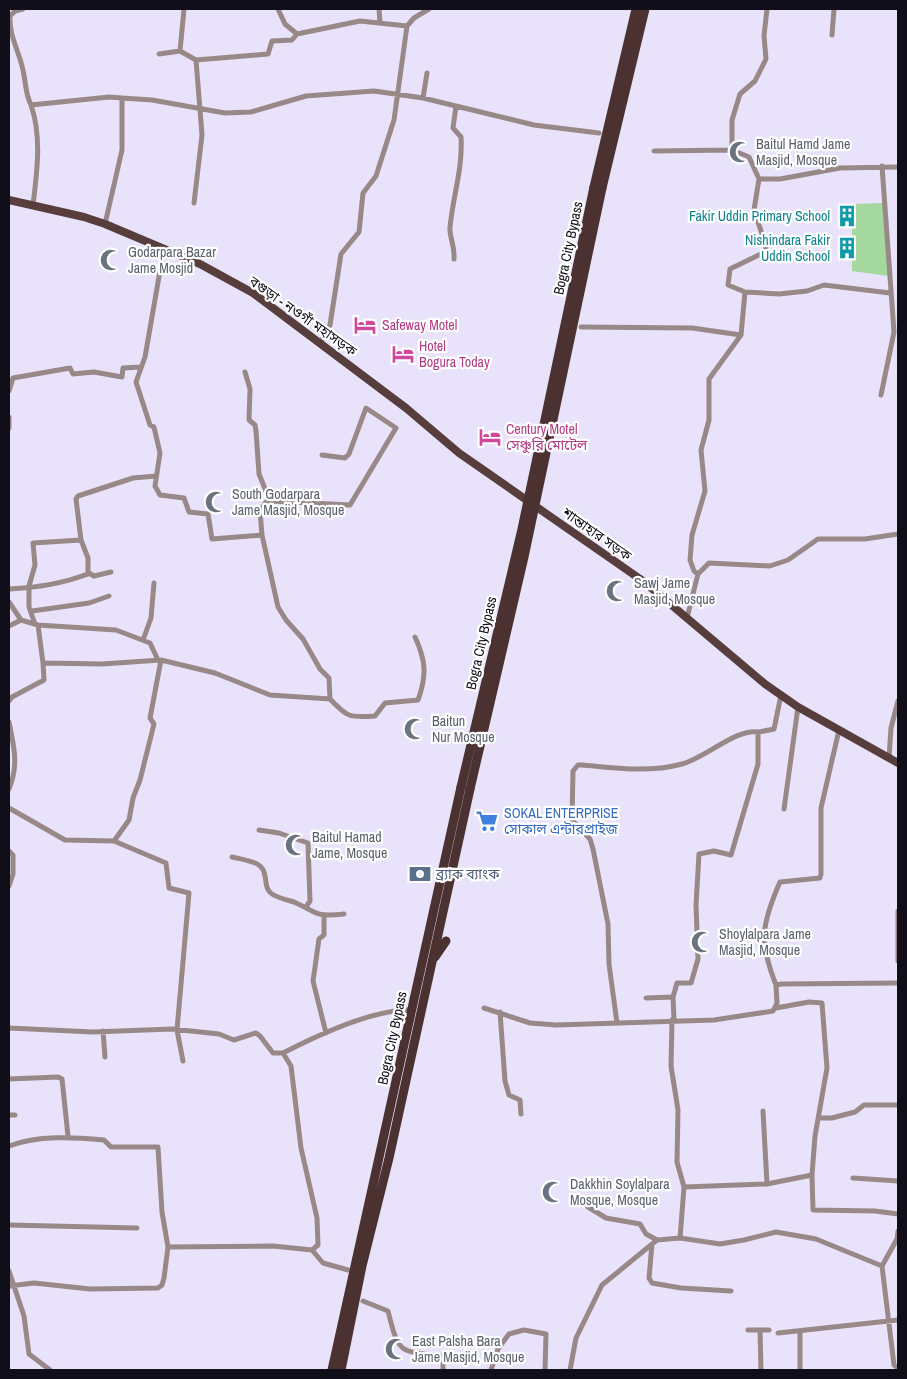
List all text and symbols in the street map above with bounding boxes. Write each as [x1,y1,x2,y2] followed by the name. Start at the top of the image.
[756,135,850,169] place label: Baitul Hamd Jame Masjid, Mosque
[727,139,753,165] mosque icon: Baitul Hamd Jame Masjid, Mosque
[549,199,587,296] street label: Bogra City Bypass
[834,203,860,229] building icon: Fakir Uddin Primary School
[689,207,830,225] place label: Fakir Uddin Primary School
[745,231,830,265] place label: Nishindara Fakir Uddin School
[834,235,860,261] building icon: Nishindara Fakir Uddin School
[128,243,216,277] place label: Godarpara Bazar Jame Mosjid
[98,247,124,273] mosque icon: Godarpara Bazar Jame Mosjid
[245,272,361,360] street label: বগুড়া - নওগাঁ মহাসড়ক
[352,312,378,338] hotel icon: Safeway Motel
[382,316,457,334] place label: Safeway Motel
[419,337,490,371] place label: Hotel Bogura Today
[390,341,416,367] hotel icon: Hotel Bogura Today
[506,420,588,454] place label: Century Motel সেঞ্চুরি মোটেল
[477,424,503,450] hotel icon: Century Motel সেঞ্চুরি মোটেল
[232,485,344,519] place label: South Godarpara Jame Masjid, Mosque
[203,489,229,515] mosque icon: South Godarpara Jame Masjid, Mosque
[558,503,636,565] street label: শান্তাহার সড়ক
[634,574,715,608] place label: Sawj Jame Masjid, Mosque
[604,578,630,604] mosque icon: Sawj Jame Masjid, Mosque
[462,594,501,691] street label: Bogra City Bypass
[432,712,495,746] place label: Baitun Nur Mosque
[402,716,428,742] mosque icon: Baitun Nur Mosque
[504,804,619,838] place label: SOKAL ENTERPRISE সোকাল এন্টারপ্রাইজ
[474,808,500,834] supermarket icon: SOKAL ENTERPRISE সোকাল এন্টারপ্রাইজ
[312,828,387,862] place label: Baitul Hamad Jame, Mosque
[283,832,309,858] mosque icon: Baitul Hamad Jame, Mosque
[407,861,433,887] bank icon: ব্র্যাক ব্যাংক
[435,865,500,883] place label: ব্র্যাক ব্যাংক
[719,925,811,959] place label: Shoylalpara Jame Masjid, Mosque
[689,929,715,955] mosque icon: Shoylalpara Jame Masjid, Mosque
[373,989,411,1086] street label: Bogra City Bypass
[570,1175,670,1209] place label: Dakkhin Soylalpara Mosque, Mosque
[540,1179,566,1205] mosque icon: Dakkhin Soylalpara Mosque, Mosque
[412,1332,524,1366] place label: East Palsha Bara Jame Masjid, Mosque
[383,1336,409,1362] mosque icon: East Palsha Bara Jame Masjid, Mosque

